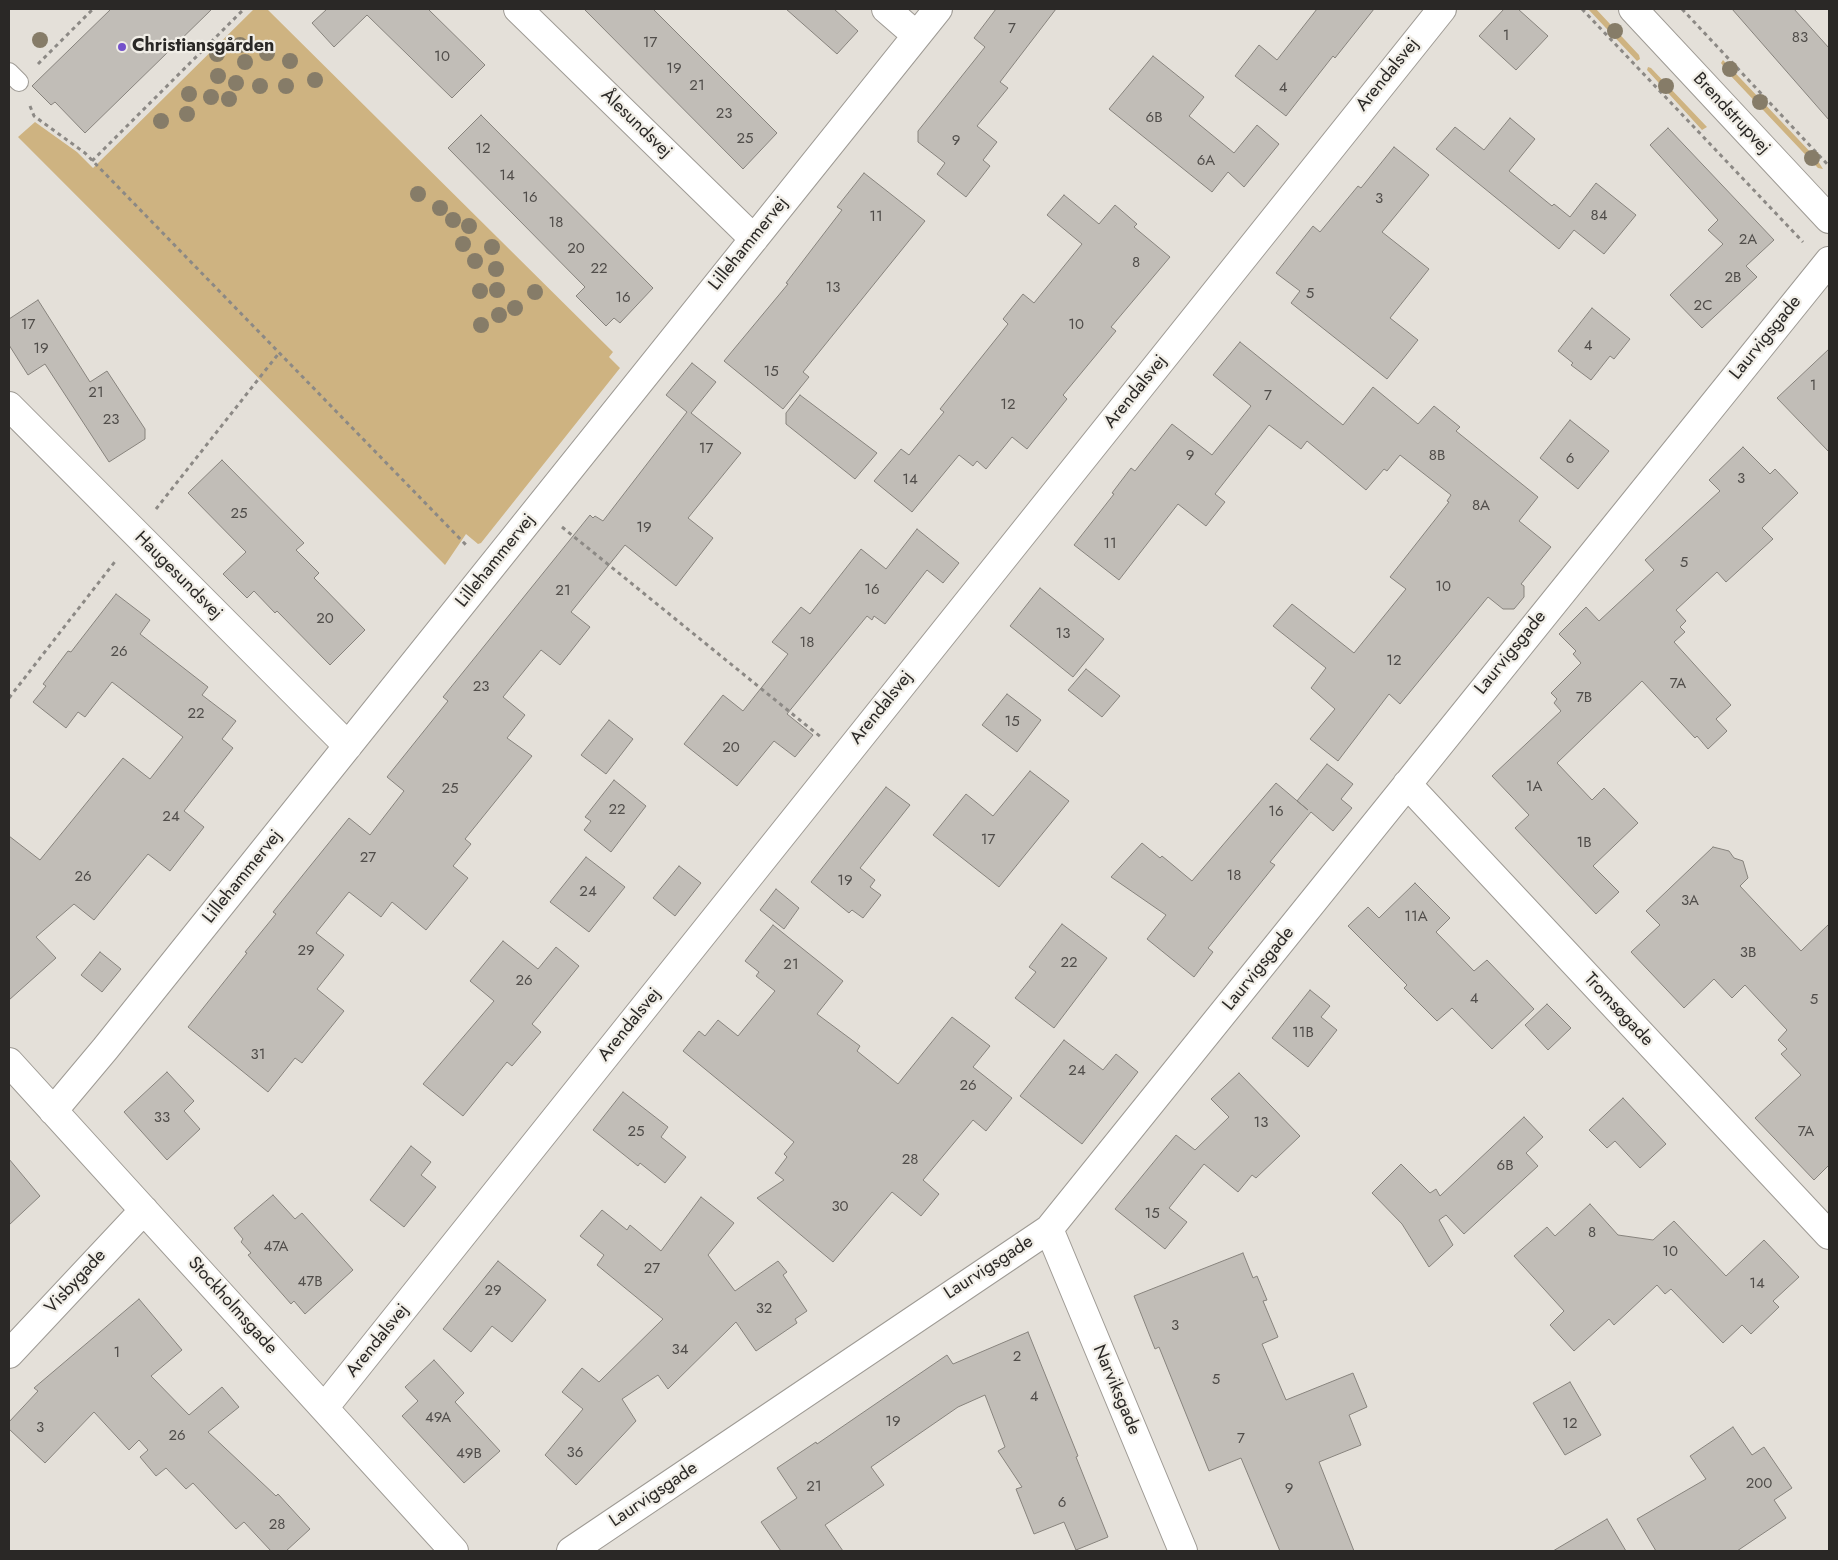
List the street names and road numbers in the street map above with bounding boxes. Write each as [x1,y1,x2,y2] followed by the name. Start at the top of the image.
[1352,34,1424,116] street label: Arendalsvej
[1688,69,1774,159] street label: Brendstrupvej
[596,85,676,163] street label: Ålesundsvej
[705,193,793,295] street label: Lillehammervej
[1726,292,1806,384] street label: Laurvigsgade
[1100,351,1172,433] street label: Arendalsvej
[452,510,540,612] street label: Lillehammervej
[130,528,226,624] street label: Haugesundsvej
[1471,607,1551,699] street label: Laurvigsgade
[846,667,918,749] street label: Arendalsvej
[199,826,287,928] street label: Lillehammervej
[1219,923,1299,1015] street label: Laurvigsgade
[1579,969,1657,1051] street label: Tromsøgade
[594,984,666,1066] street label: Arendalsvej
[941,1231,1037,1305] street label: Laurvigsgade
[41,1245,111,1319] street label: Visbygade
[183,1253,281,1359] street label: Stockholmsgade
[342,1300,414,1382] street label: Arendalsvej
[1087,1342,1145,1438] street label: Narviksgade
[606,1458,702,1532] street label: Laurvigsgade

